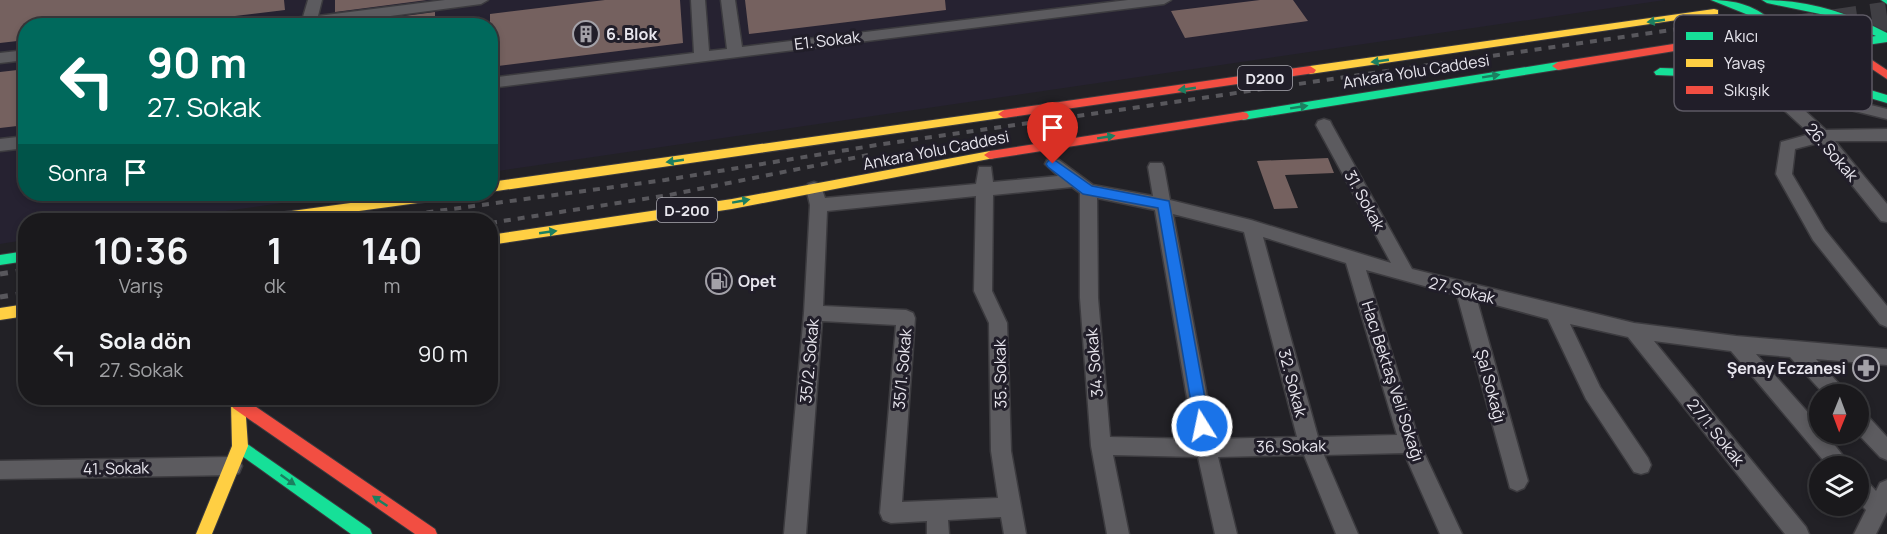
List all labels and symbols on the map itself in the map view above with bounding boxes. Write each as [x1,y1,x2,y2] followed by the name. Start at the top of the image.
[1674,15,1872,111] legend
[1647,16,1666,25] one-way arrow
[571,19,601,49] building icon: 6. Blok
[606,23,657,45] place label: 6. Blok
[793,25,862,55] street label: E1. Sokak
[1724,25,1758,47] text: Akıcı
[1341,49,1491,93] street label: Ankara Yolu Caddesi
[1724,52,1765,74] text: Yavaş
[1370,56,1389,65] one-way arrow
[1238,66,1292,90] road number: D200
[1482,72,1501,81] one-way arrow
[1724,79,1770,101] text: Sıkışık
[1177,84,1196,93] one-way arrow
[1027,102,1078,164] pin
[1289,102,1308,111] one-way arrow
[1801,118,1864,187] street label: 26. Sokak
[861,125,1011,175] street label: Ankara Yolu Caddesi
[1097,132,1116,141] one-way arrow
[666,157,685,166] one-way arrow
[1339,166,1391,235] street label: 31. Sokak
[732,196,751,205] one-way arrow
[657,198,717,222] road number: D-200
[539,227,558,236] one-way arrow
[704,266,734,296] fuel station icon: Opet
[738,270,776,292] place label: Opet
[1427,271,1498,309] street label: 27. Sokak
[1357,298,1429,464] street label: Hacı Bektaş Veli Sokağı
[794,317,824,404] street label: 35/2. Sokak
[1080,326,1108,398] street label: 34. Sokak
[888,327,917,410] street label: 35/1. Sokak
[988,338,1012,409] street label: 35. Sokak
[1273,347,1313,420] street label: 32. Sokak
[1471,347,1511,425] street label: Şal Sokağı
[1851,353,1881,383] pharmacy icon: Şenay Eczanesi
[1727,357,1846,379] place label: Şenay Eczanesi
[1809,384,1869,444] north arrow
[1170,394,1234,458] position arrow
[1682,394,1750,471] street label: 27/1. Sokak
[1256,434,1327,458] street label: 36. Sokak
[83,456,150,480] street label: 41. Sokak
[279,474,295,486] one-way arrow
[373,495,389,507] one-way arrow

